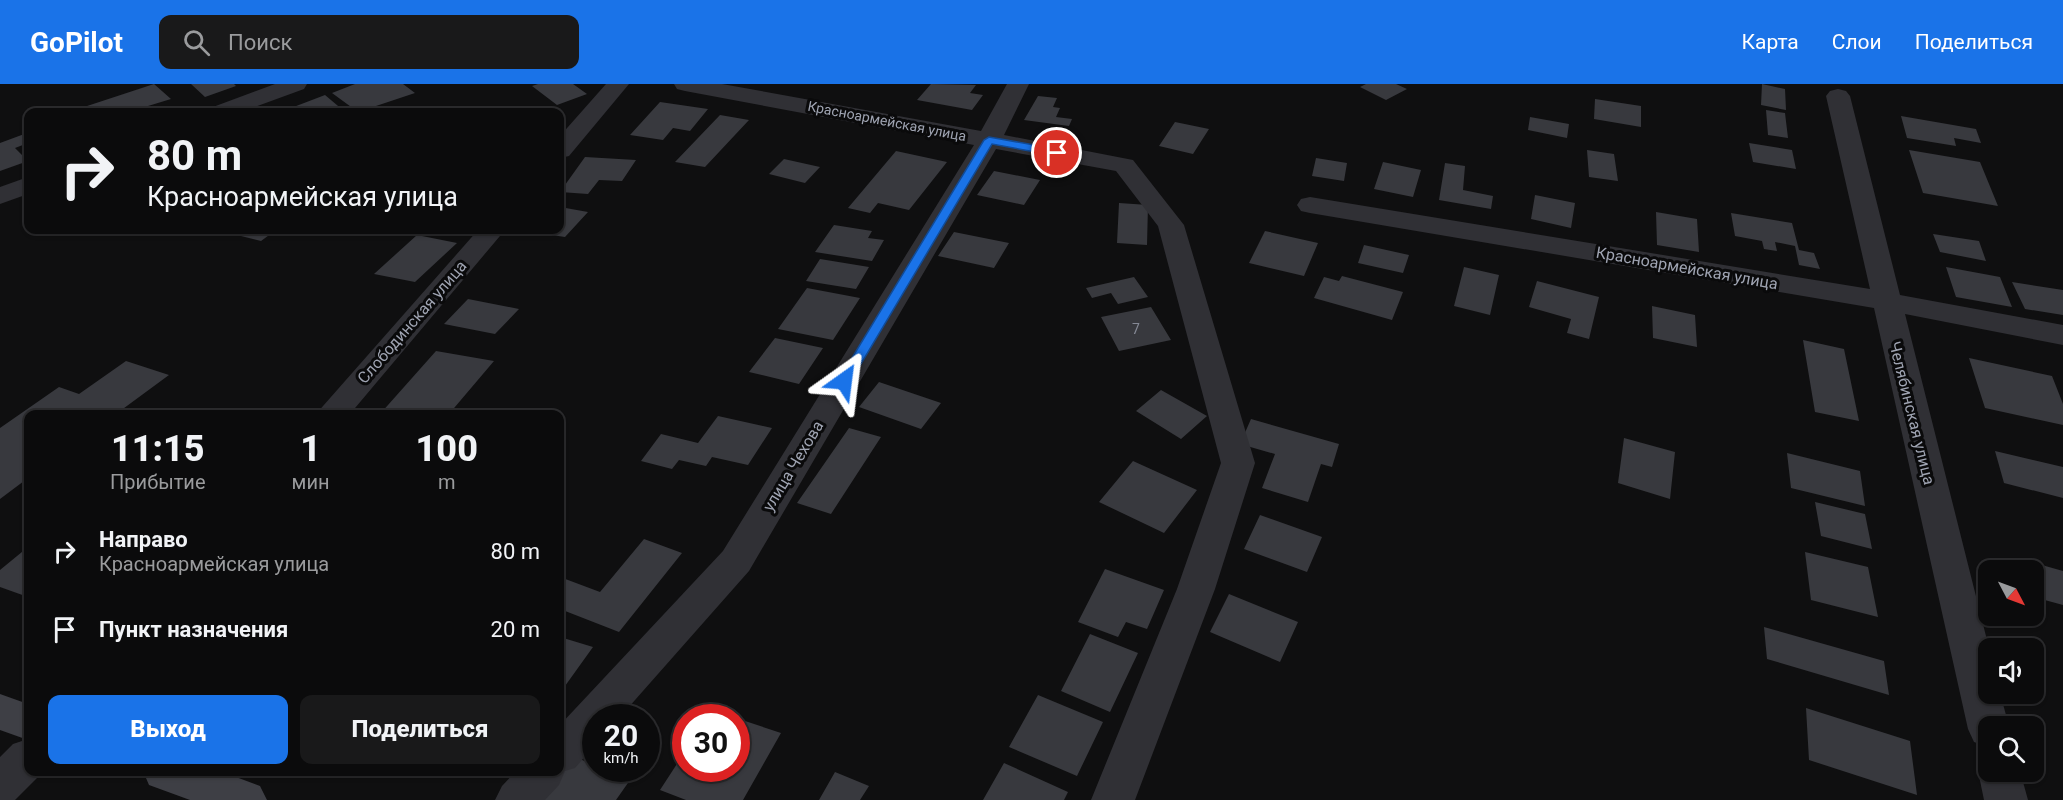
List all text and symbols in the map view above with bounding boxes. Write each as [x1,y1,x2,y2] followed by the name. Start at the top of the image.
[159,15,579,69] search box
[30,26,123,59] text: GoPilot
[180,26,213,59] icon: search
[228,30,292,55] text: Поиск
[1742,30,1799,54] text: Карта
[1832,30,1882,54] text: Слои
[1915,30,2033,54] text: Поделиться
[806,98,968,144] street label: Красноармейская улица
[1031,127,1082,178] pin
[147,131,242,180] text: 80 m
[48,132,126,210] icon: right
[1040,136,1073,169] icon: arrive
[147,181,458,213] text: Красноармейская улица
[1595,243,1779,293] street label: Красноармейская улица
[353,257,471,387] street label: Слободинская улица
[1132,321,1140,337] house number: 7
[1885,339,1939,487] street label: Челябинская улица
[812,349,876,413] position arrow
[759,417,827,515] street label: улица Чехова
[111,428,205,470] text: 11:15
[300,428,321,470] text: 1
[416,428,478,470] text: 100
[110,470,206,494] text: Прибытие
[292,470,330,494] text: мин
[438,470,456,494] text: m
[99,527,188,552] text: Направо
[48,535,81,568] icon: right
[491,539,540,564] text: 80 m
[99,552,329,576] text: Красноармейская улица
[1978,560,2044,626] north arrow
[1978,560,2044,782] map controls
[48,613,81,646] icon: arrive
[99,617,288,642] text: Пункт назначения
[491,617,540,642] text: 20 m
[1978,638,2044,704] button: sound
[48,695,288,764] button: Выход
[300,695,540,764] button: Поделиться
[672,704,750,782] speed limit sign: 30
[1978,716,2044,782] button: search
[604,718,638,753] text: 20
[603,749,639,767] text: km/h

